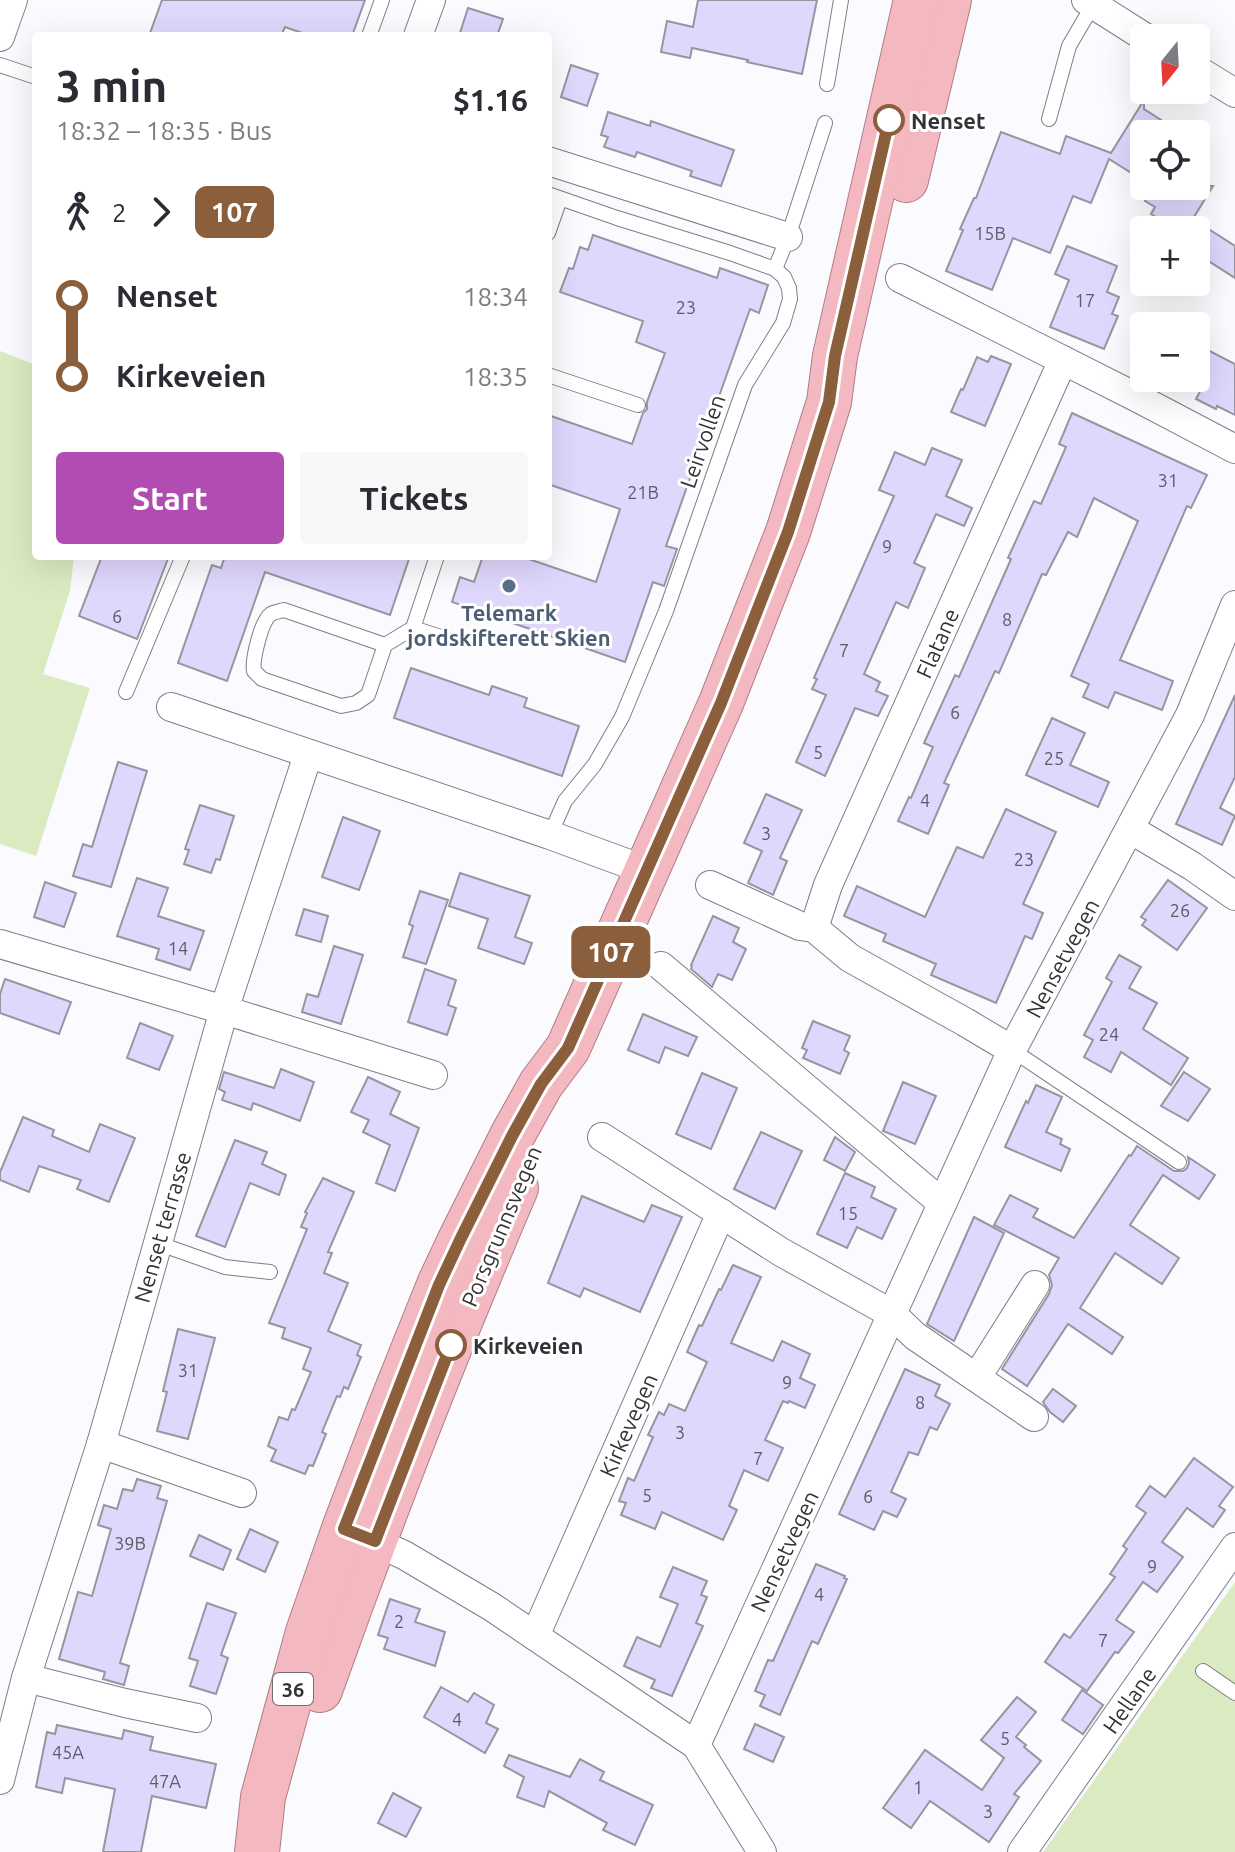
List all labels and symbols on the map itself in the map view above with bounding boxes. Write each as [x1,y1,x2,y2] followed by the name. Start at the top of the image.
[1130,24,1210,104] north arrow
[874,105,904,135] marker: Nenset
[911,108,986,133] place label: Nenset
[974,223,1006,243] house number: 15B
[1075,290,1095,310] house number: 17
[676,297,696,317] house number: 23
[674,391,730,491] street label: Leirvollen
[1158,470,1178,490] house number: 31
[627,482,659,502] house number: 21B
[882,536,892,556] house number: 9
[500,577,518,595] marker: Telemark jordskifterett Skien
[405,600,611,650] place label: Telemark jordskifterett Skien
[911,604,963,682] street label: Flatane
[112,606,122,626] house number: 6
[1002,609,1012,629] house number: 8
[839,640,849,660] house number: 7
[950,702,960,722] house number: 6
[813,742,823,762] house number: 5
[1044,748,1064,768] house number: 25
[920,790,930,810] house number: 4
[761,823,771,843] house number: 3
[1014,849,1034,869] house number: 23
[1020,894,1104,1022] street label: Nensetvegen
[1170,900,1190,920] house number: 26
[565,926,657,978] line badge: 107
[168,938,188,958] house number: 14
[1099,1024,1119,1044] house number: 24
[456,1142,546,1310] street label: Porsgrunnsvegen
[129,1149,195,1305] street label: Nenset terrasse
[838,1203,858,1223] house number: 15
[436,1330,466,1360] marker: Kirkeveien
[473,1333,583,1358] place label: Kirkeveien
[178,1360,198,1380] house number: 31
[594,1369,662,1481] street label: Kirkevegen
[782,1372,792,1392] house number: 9
[915,1392,925,1412] house number: 8
[675,1422,685,1442] house number: 3
[753,1448,763,1468] house number: 7
[642,1485,652,1505] house number: 5
[745,1486,823,1616] street label: Nensetvegen
[863,1486,873,1506] house number: 6
[114,1533,146,1553] house number: 39B
[1147,1556,1157,1576] house number: 9
[814,1584,824,1604] house number: 4
[394,1611,404,1631] house number: 2
[1098,1630,1108,1650] house number: 7
[1097,1662,1161,1738] street label: Hellane
[273,1673,313,1705] road number: 36
[452,1709,462,1729] house number: 4
[1000,1728,1010,1748] house number: 5
[52,1742,84,1762] house number: 45A
[149,1771,181,1791] house number: 47A
[913,1777,923,1797] house number: 1
[983,1801,993,1821] house number: 3

